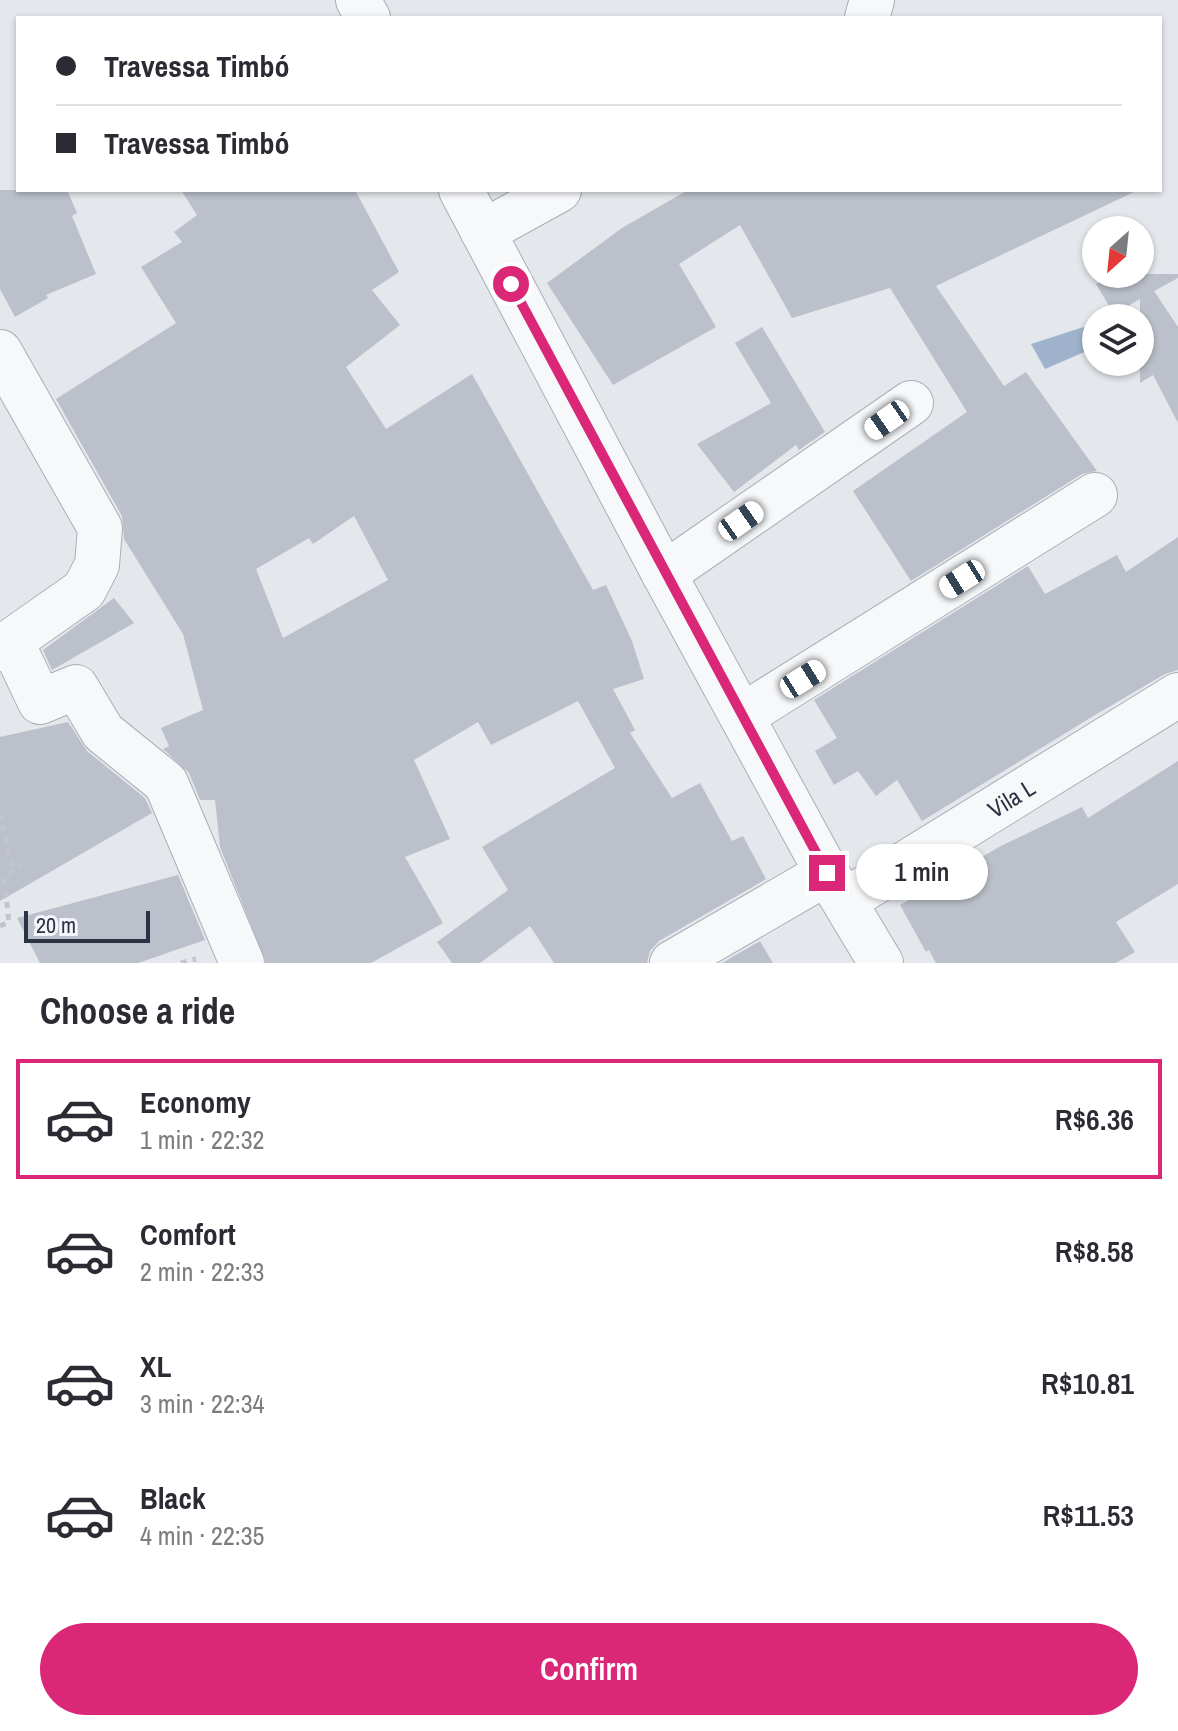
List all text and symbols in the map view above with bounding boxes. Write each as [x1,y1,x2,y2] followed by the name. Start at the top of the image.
[104,46,290,86] text: Travessa Timbó
[104,123,290,163] text: Travessa Timbó
[1082,216,1154,288] north arrow
[1082,216,1154,376] map controls
[493,266,529,302] route start
[1082,304,1154,376] button: layers
[860,396,914,444] car
[714,497,768,545] car
[935,556,989,602] car
[776,656,830,702] car
[981,771,1041,825] street label: Vila L
[855,845,987,901] callout: 1 min
[895,854,949,889] text: 1 min
[809,855,845,891] route end
[24,907,150,943] scale bar
[36,910,76,940] text: 20 m
[40,987,235,1035] text: Choose a ride
[140,1082,251,1122] text: Economy
[44,1083,116,1155] icon: car
[1055,1099,1134,1139] text: R$6.36
[140,1122,264,1157] text: 1 min · 22:32
[140,1214,236,1254] text: Comfort
[44,1215,116,1287] icon: car
[1055,1231,1134,1271] text: R$8.58
[140,1254,264,1289] text: 2 min · 22:33
[140,1346,171,1386] text: XL
[44,1347,116,1419] icon: car
[1041,1363,1134,1403] text: R$10.81
[140,1386,264,1421] text: 3 min · 22:34
[140,1478,206,1518] text: Black
[44,1479,116,1551] icon: car
[1043,1495,1134,1535] text: R$11.53
[140,1518,264,1553] text: 4 min · 22:35
[40,1623,1138,1715] button: Confirm

